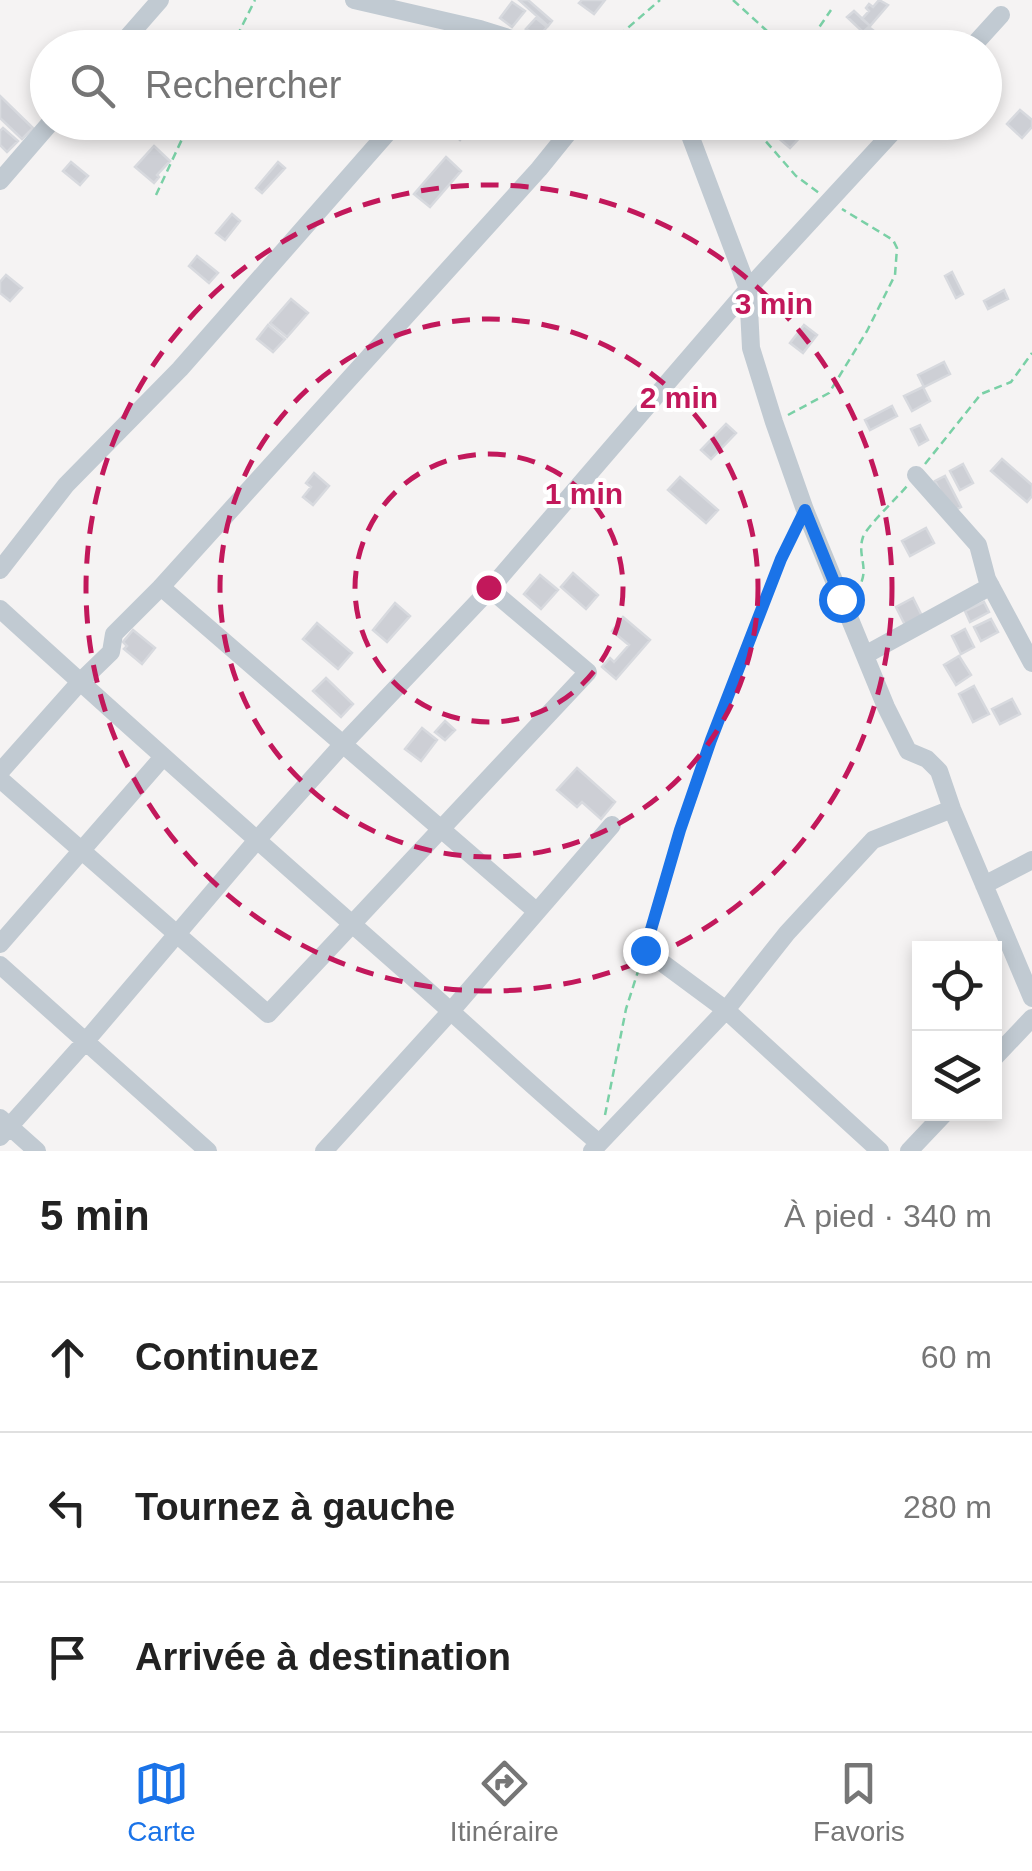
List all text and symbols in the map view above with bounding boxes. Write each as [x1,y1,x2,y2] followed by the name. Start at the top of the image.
[30,30,1002,140] search box
[65,58,120,113] icon: search
[145,64,341,106] text: Rechercher
[735,287,813,320] text: 3 min
[640,381,718,414] text: 2 min
[545,477,623,510] text: 1 min
[471,570,507,606] centre of rings
[819,577,865,623] route start
[623,928,669,974] route end
[912,941,1002,1121] map controls
[912,941,1002,1031] button: locate
[912,1031,1002,1121] button: layers
[40,1192,150,1239] text: 5 min
[784,1198,992,1234] text: À pied · 340 m
[40,1330,95,1385] icon: ahead
[135,1336,319,1378] text: Continuez
[921,1339,992,1375] text: 60 m
[40,1480,95,1535] icon: left
[135,1486,455,1528] text: Tournez à gauche
[903,1489,992,1525] text: 280 m
[40,1630,95,1685] icon: arrive
[135,1636,511,1678] text: Arrivée à destination
[127,1756,196,1848] tab: Carte
[450,1756,559,1848] tab: Itinéraire
[813,1756,905,1848] tab: Favoris

